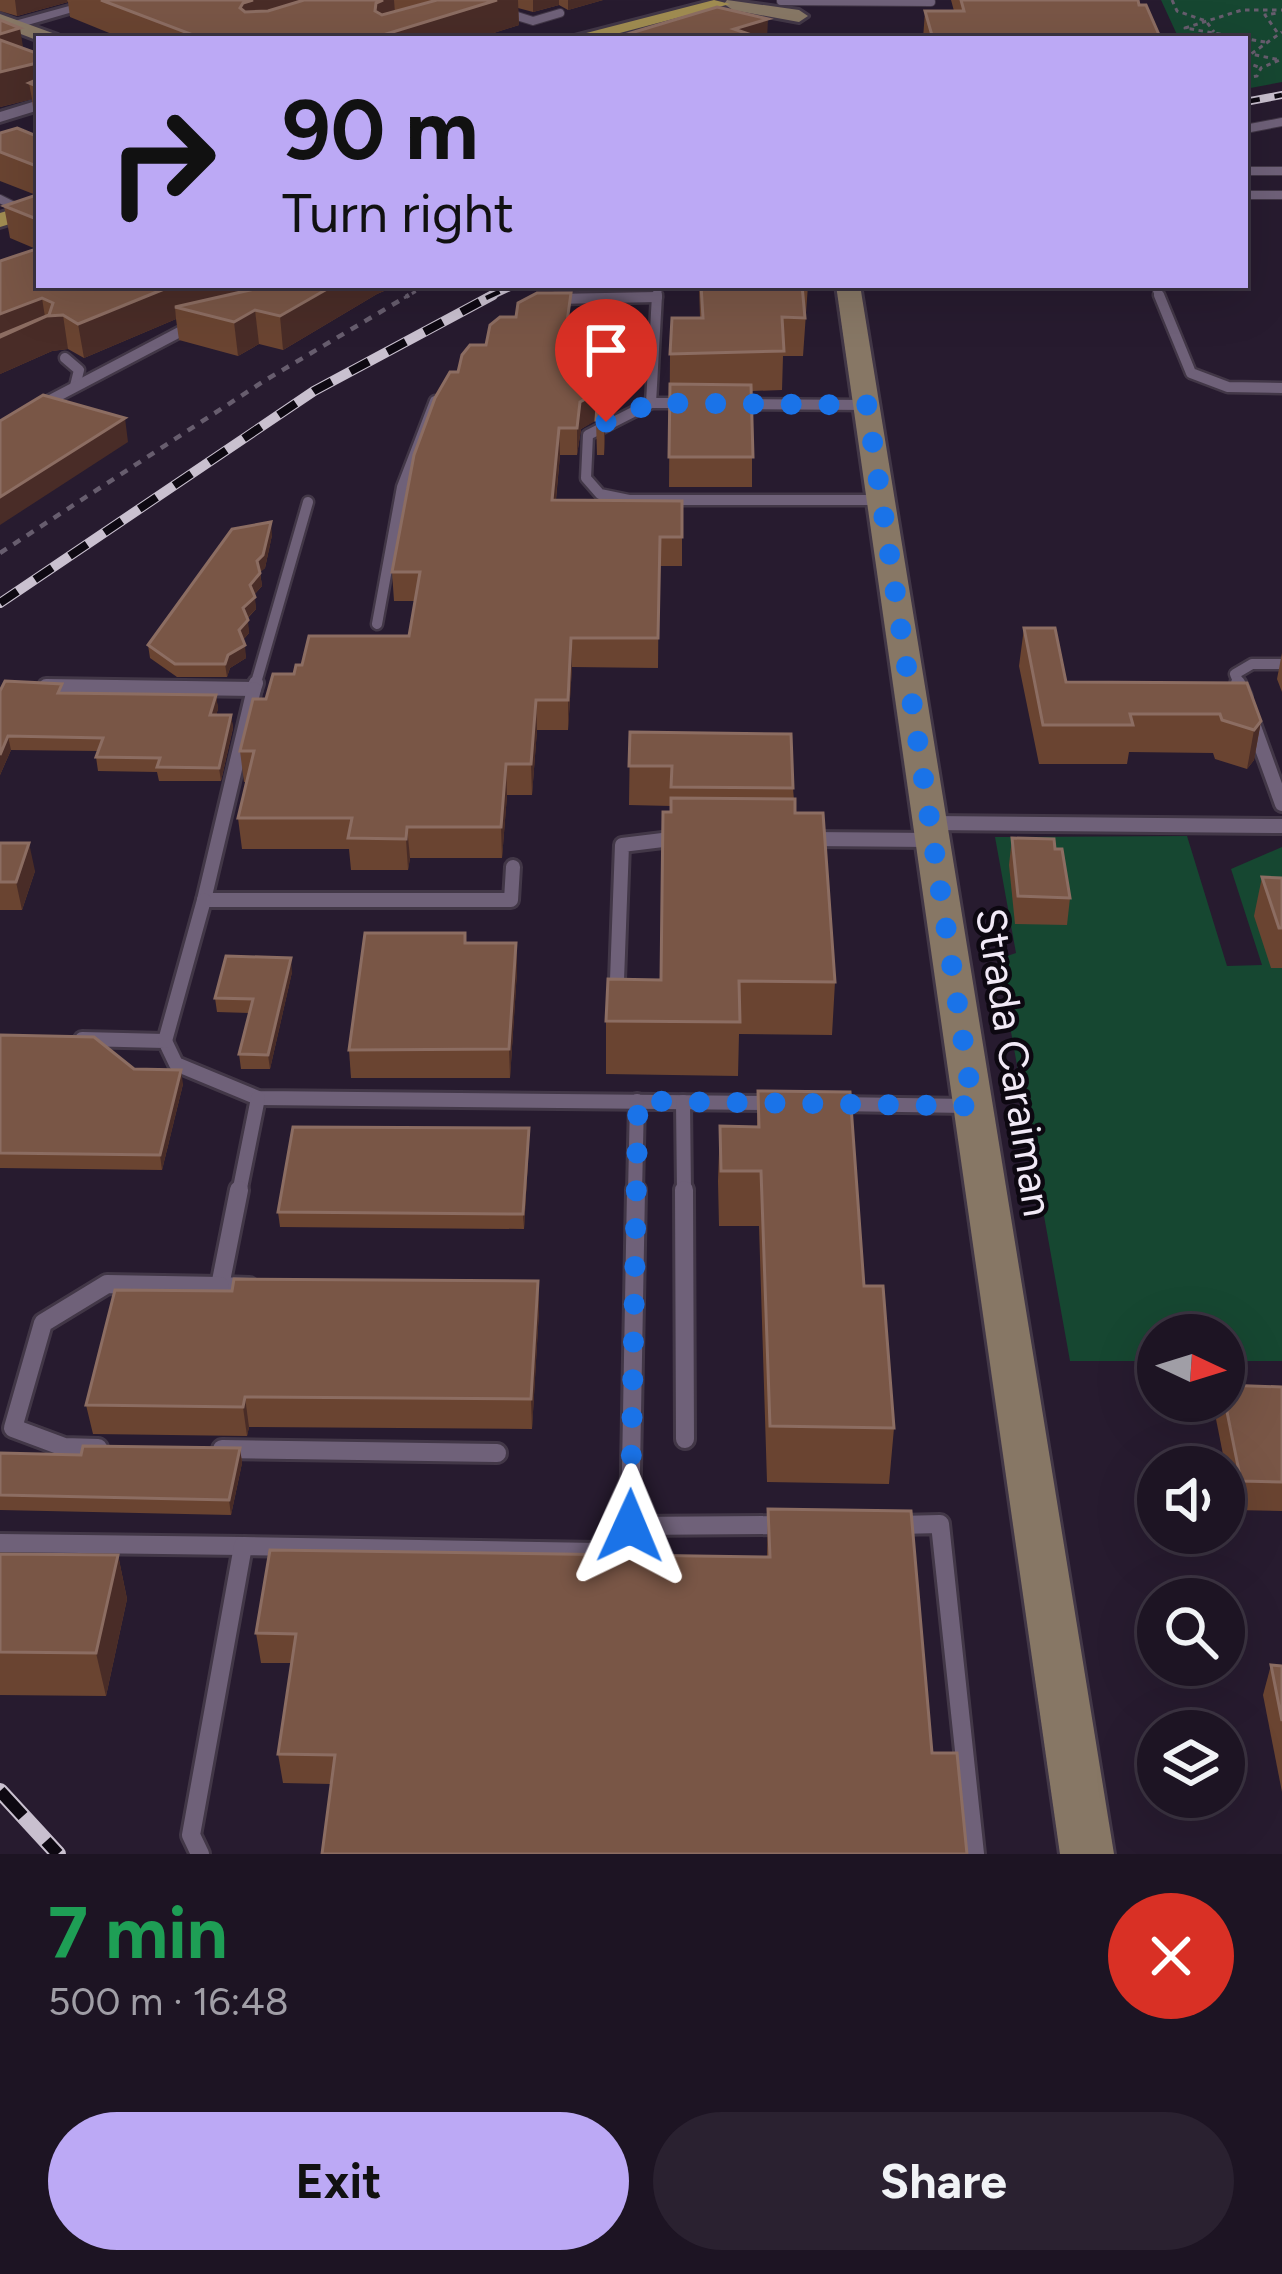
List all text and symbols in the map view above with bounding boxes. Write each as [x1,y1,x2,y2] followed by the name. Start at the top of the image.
[282,79,478,180] text: 90 m
[84,84,240,240] icon: right
[282,181,514,246] text: Turn right
[555,299,657,422] pin
[573,317,639,383] icon: arrive
[965,904,1064,1220] street label: Strada Caraiman
[1137,1314,1245,1422] north arrow
[1137,1314,1245,1818] map controls
[1137,1446,1245,1554] button: sound
[567,1463,693,1589] position arrow
[1137,1578,1245,1686] button: search
[1137,1710,1245,1818] button: layers
[48,1890,228,1976] text: 7 min
[1108,1893,1234,2019] button: close
[48,1978,289,2025] text: 500 m · 16:48
[48,2112,629,2250] button: Exit
[653,2112,1234,2250] button: Share

